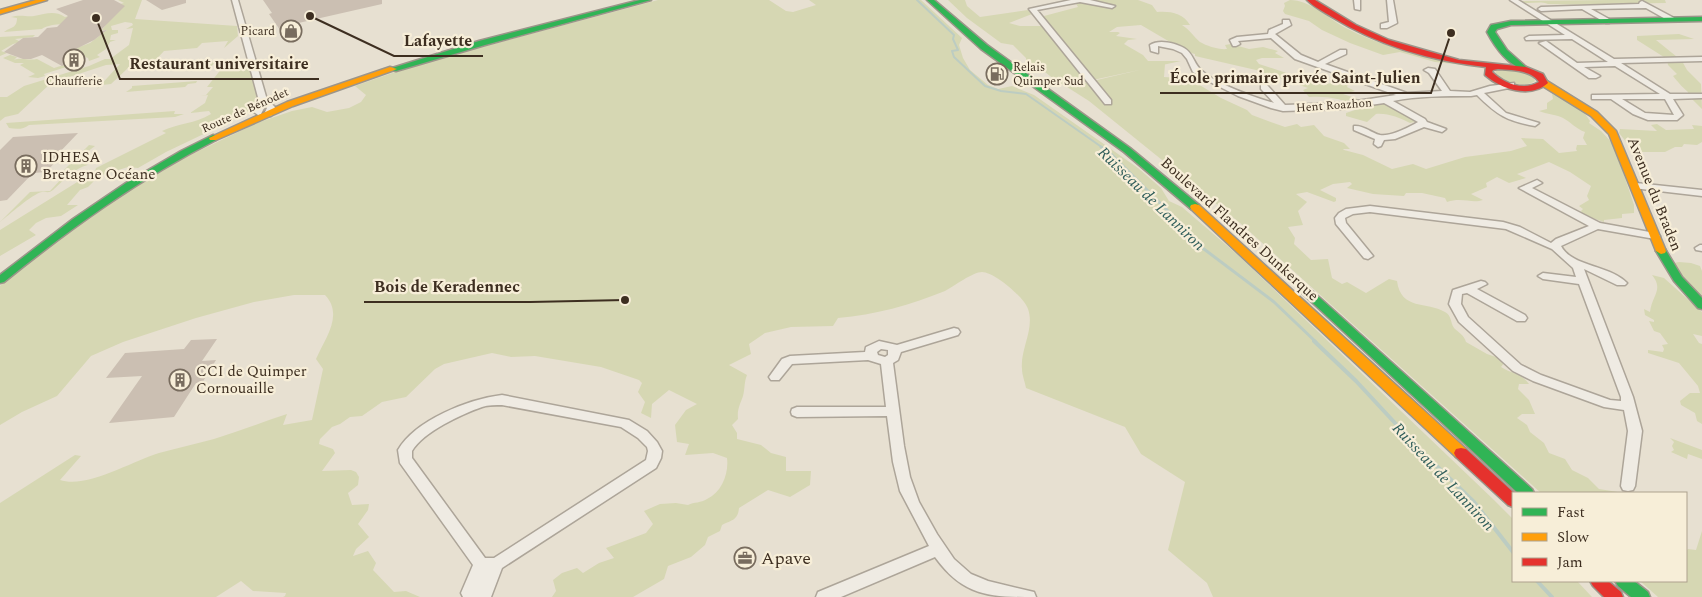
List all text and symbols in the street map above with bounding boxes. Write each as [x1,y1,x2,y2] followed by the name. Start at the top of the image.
[279,19,303,43] shop icon: Picard
[240,22,275,41] place label: Picard
[394,25,483,56] callout: Lafayette
[404,29,472,53] text: Lafayette
[62,48,86,72] building icon: Chaufferie
[120,48,319,79] callout: Restaurant universitaire
[129,52,309,76] text: Restaurant universitaire
[1013,58,1084,91] place label: Relais Quimper Sud
[985,62,1009,86] fuel station icon: Relais Quimper Sud
[1160,62,1431,93] callout: École primaire privée Saint-Julien
[1169,66,1421,90] text: École primaire privée Saint-Julien
[46,72,102,91] place label: Chaufferie
[198,83,292,138] street label: Route de Bénodet
[1295,93,1373,118] street label: Hent Roazhon
[1621,134,1688,255] street label: Avenue du Braden
[1092,141,1211,257] water label: Ruisseau de Lanniron
[42,146,155,186] place label: IDHESA Bretagne Océane
[1155,152,1324,307] street label: Boulevard Flandres Dunkerque
[14,154,38,178] building icon: IDHESA Bretagne Océane
[364,271,530,302] callout: Bois de Keradennec
[374,275,520,299] text: Bois de Keradennec
[196,360,307,400] place label: CCI de Quimper Cornouaille
[168,368,192,392] building icon: CCI de Quimper Cornouaille
[1386,417,1500,537] water label: Ruisseau de Lanniron
[1512,492,1687,582] legend
[1557,501,1585,524] text: Fast
[1557,526,1589,549] text: Slow
[761,545,811,572] place label: Apave
[733,546,757,570] office icon: Apave
[1557,551,1583,574] text: Jam

